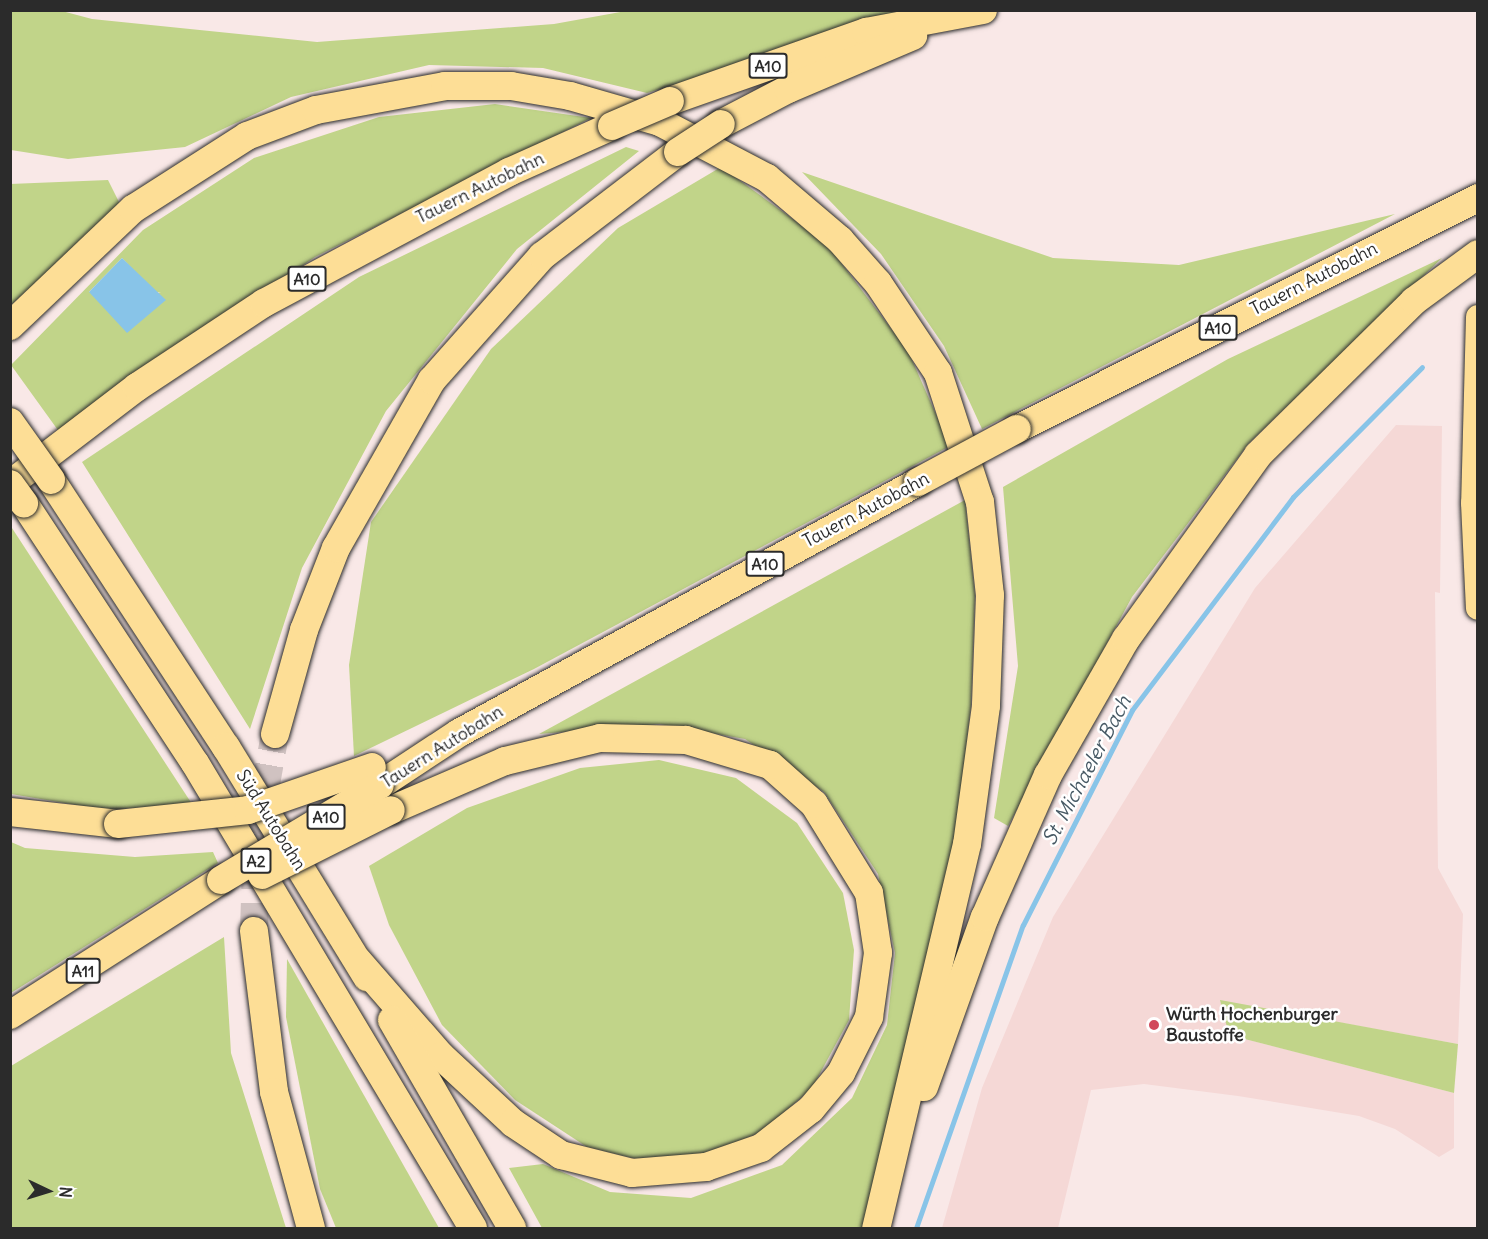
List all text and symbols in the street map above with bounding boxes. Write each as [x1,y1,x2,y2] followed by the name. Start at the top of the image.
[748,53,788,79] road number: A10
[412,148,548,228] street label: Tauern Autobahn
[1247,238,1381,320] street label: Tauern Autobahn
[288,266,326,292] road number: A10
[1198,315,1238,341] road number: A10
[799,468,933,552] street label: Tauern Autobahn
[746,551,784,577] road number: A10
[1037,691,1135,849] water label: St. Michaeler Bach
[377,701,507,793] street label: Tauern Autobahn
[231,766,311,874] street label: Süd Autobahn
[306,804,346,830] road number: A10
[240,848,272,874] road number: A2
[65,958,101,984] road number: A11
[1166,1004,1338,1046] place label: Würth Hochenburger Baustoffe
[1147,1018,1161,1032] marker: Würth Hochenburger Baustoffe
[18,1161,78,1221] north arrow
[56,1186,76,1198] text: N

